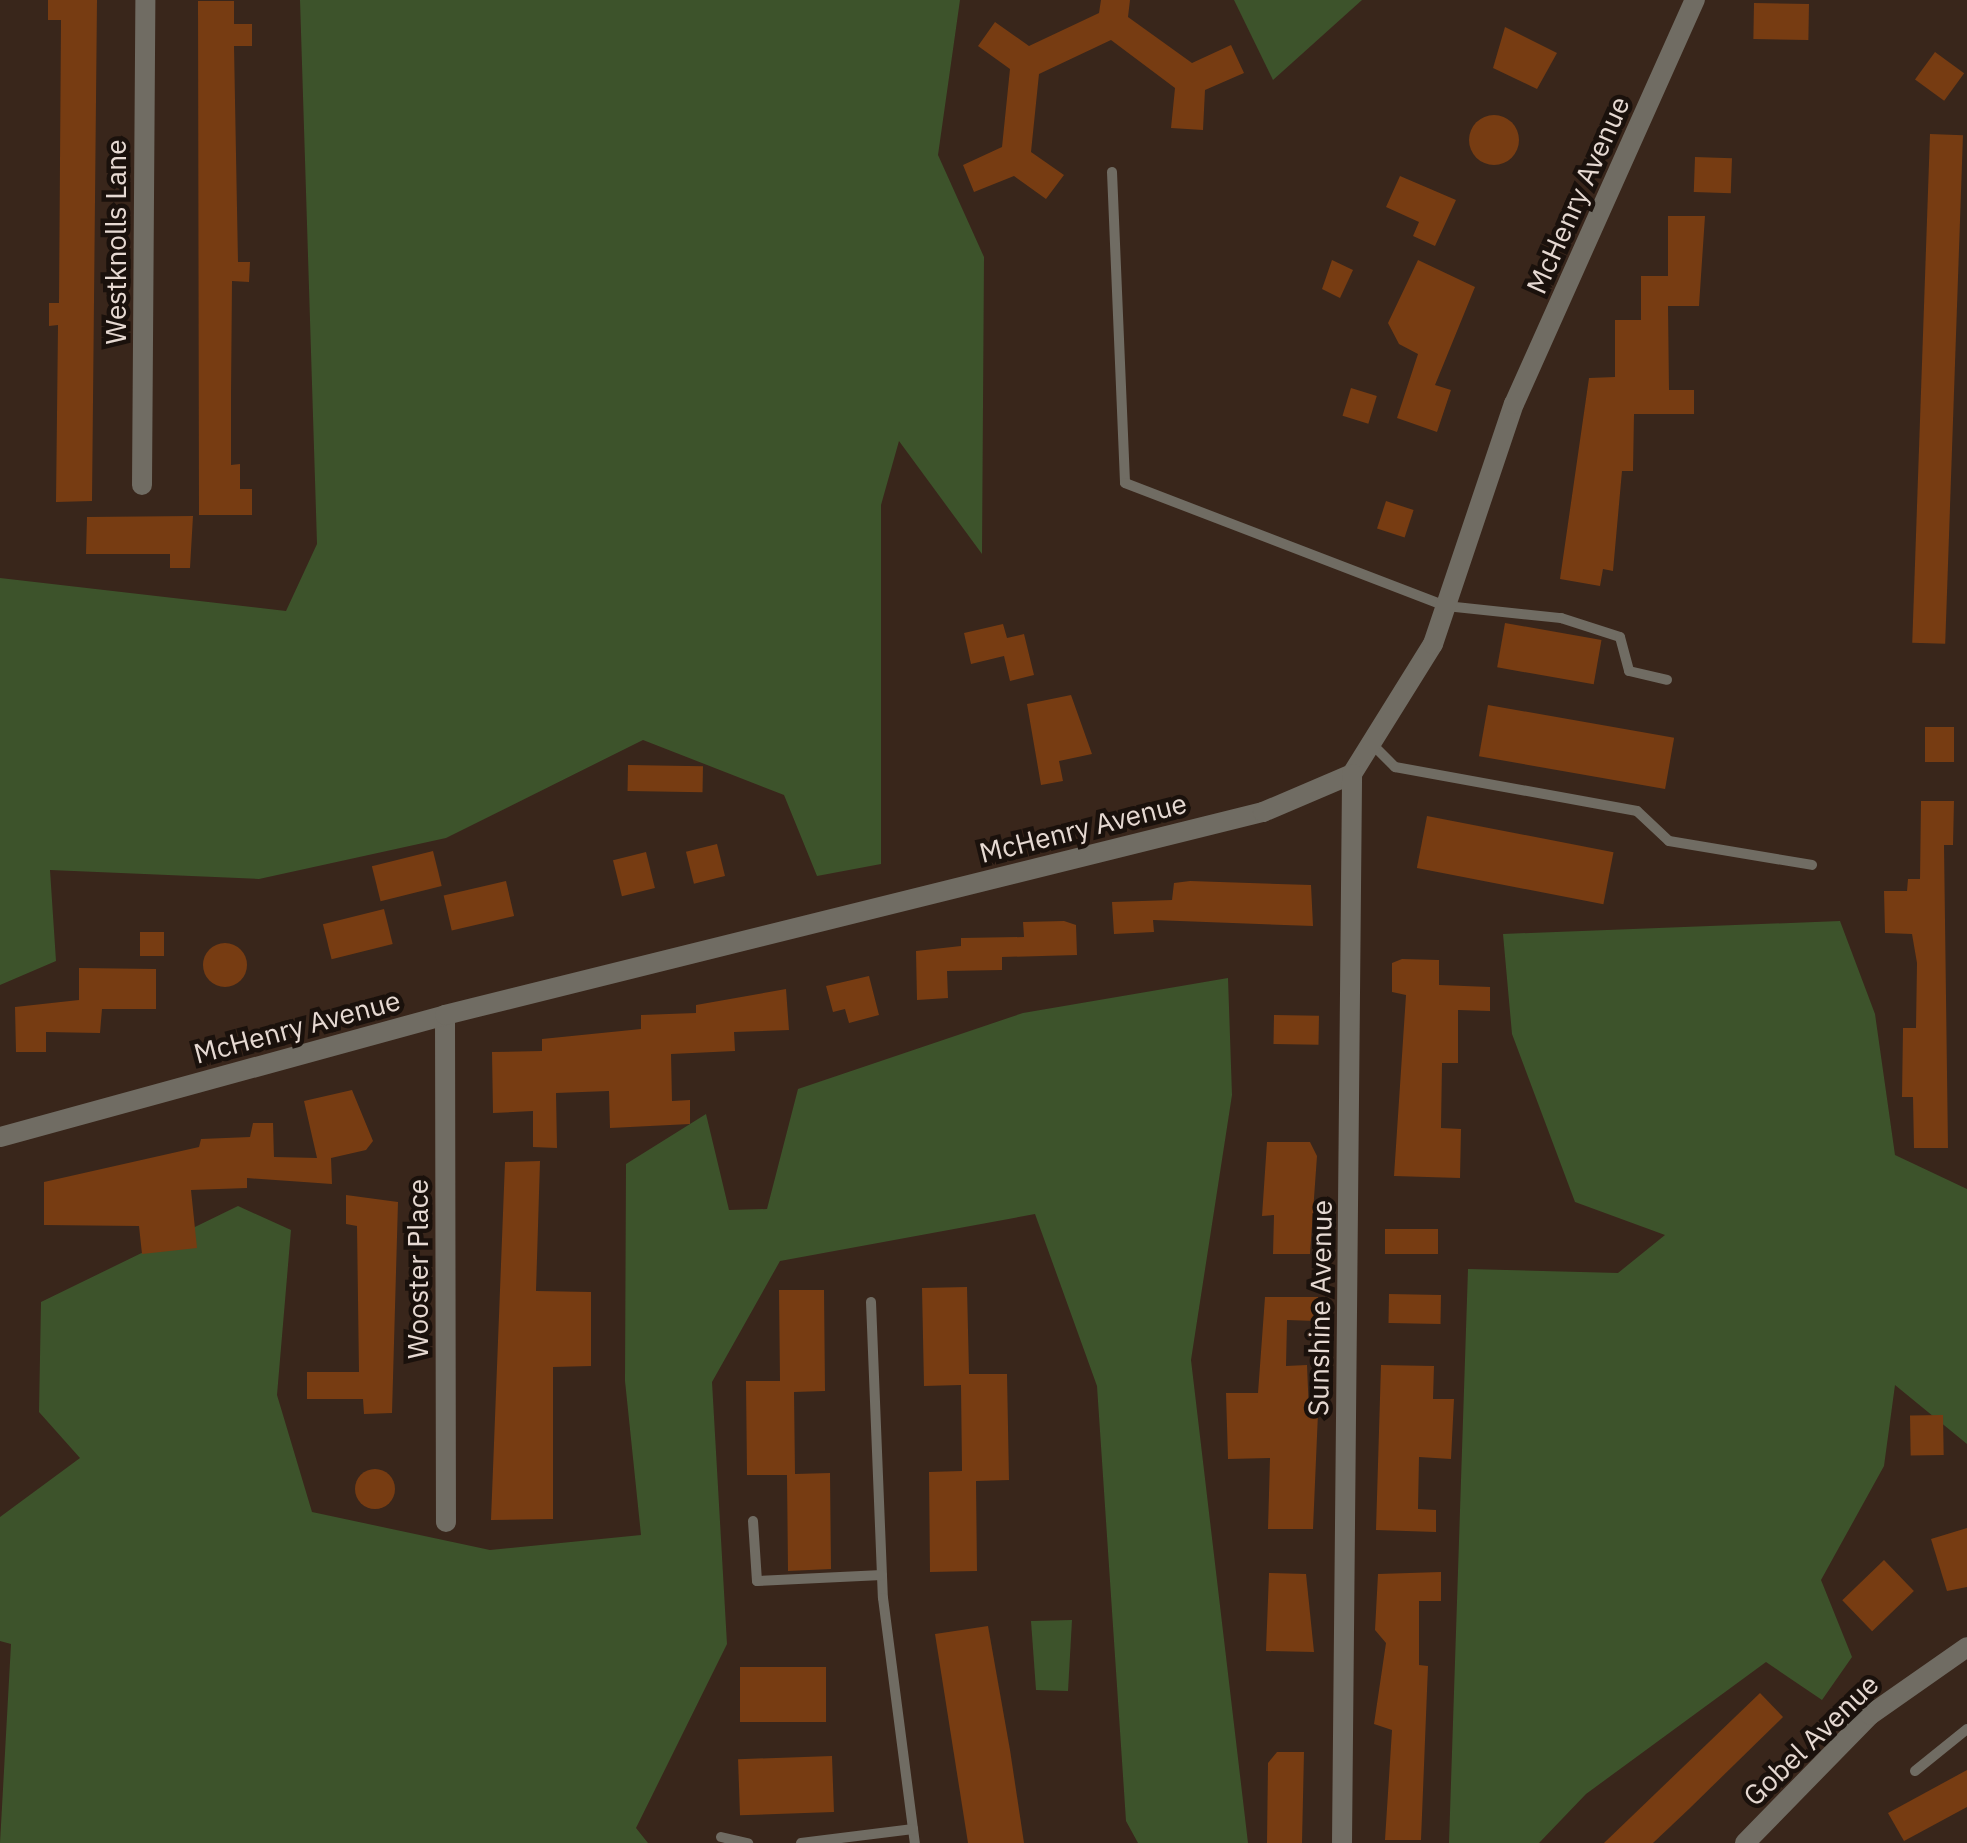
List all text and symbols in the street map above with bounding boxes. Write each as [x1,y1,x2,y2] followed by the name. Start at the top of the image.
[1519,91,1637,299] street label: McHenry Avenue
[99,139,133,345] street label: Westknolls Lane
[976,786,1190,870] street label: McHenry Avenue
[190,983,404,1071] street label: McHenry Avenue
[401,1179,435,1359] street label: Wooster Place
[1301,1200,1339,1416] street label: Sunshine Avenue
[1737,1667,1885,1813] street label: Gobel Avenue

